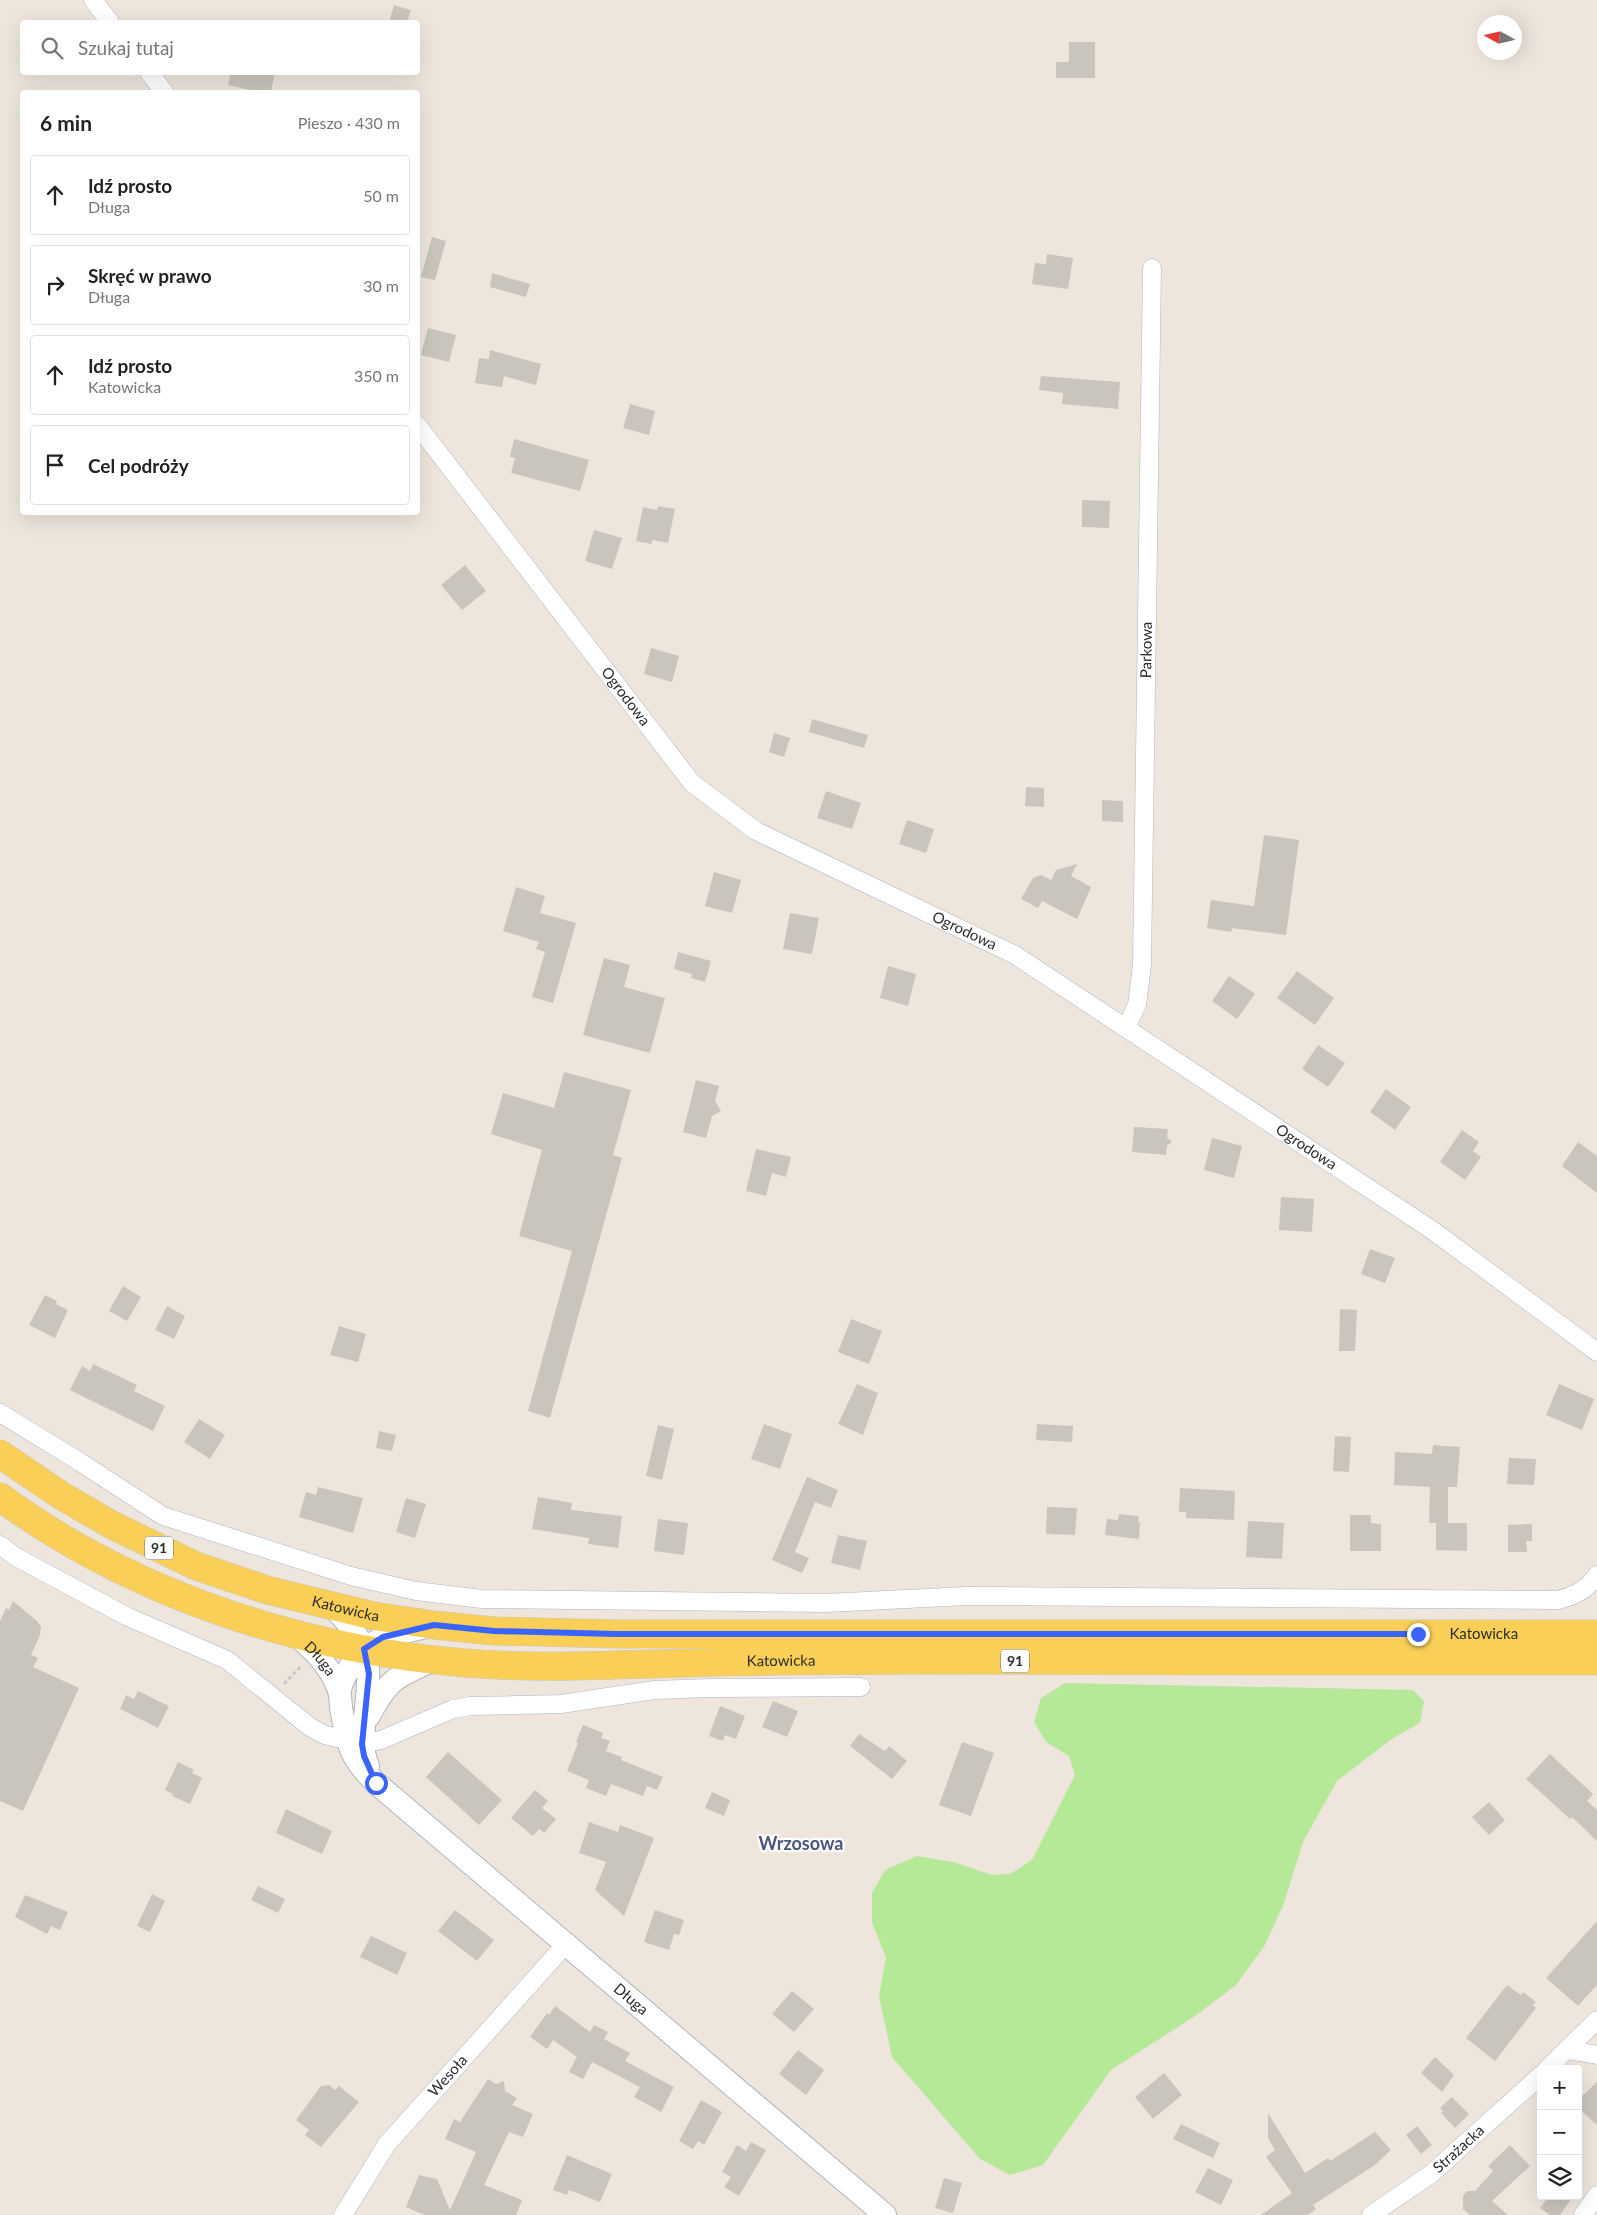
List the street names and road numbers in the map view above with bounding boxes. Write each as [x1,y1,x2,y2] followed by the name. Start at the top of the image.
[1136,621,1155,678] street label: Parkowa
[598,663,655,729] street label: Ogrodowa
[930,907,1000,953] street label: Ogrodowa
[1273,1120,1341,1173] street label: Ogrodowa
[145,1536,173,1560] road number: 91
[310,1591,381,1625] street label: Katowicka
[1449,1624,1518,1642] street label: Katowicka
[301,1637,340,1679] street label: Długa
[1001,1650,1029,1672] road number: 91
[747,1651,815,1669] street label: Katowicka
[611,1979,652,2018] street label: Długa
[424,2051,471,2100] street label: Wesoła
[1429,2121,1487,2176] street label: Strażacka

